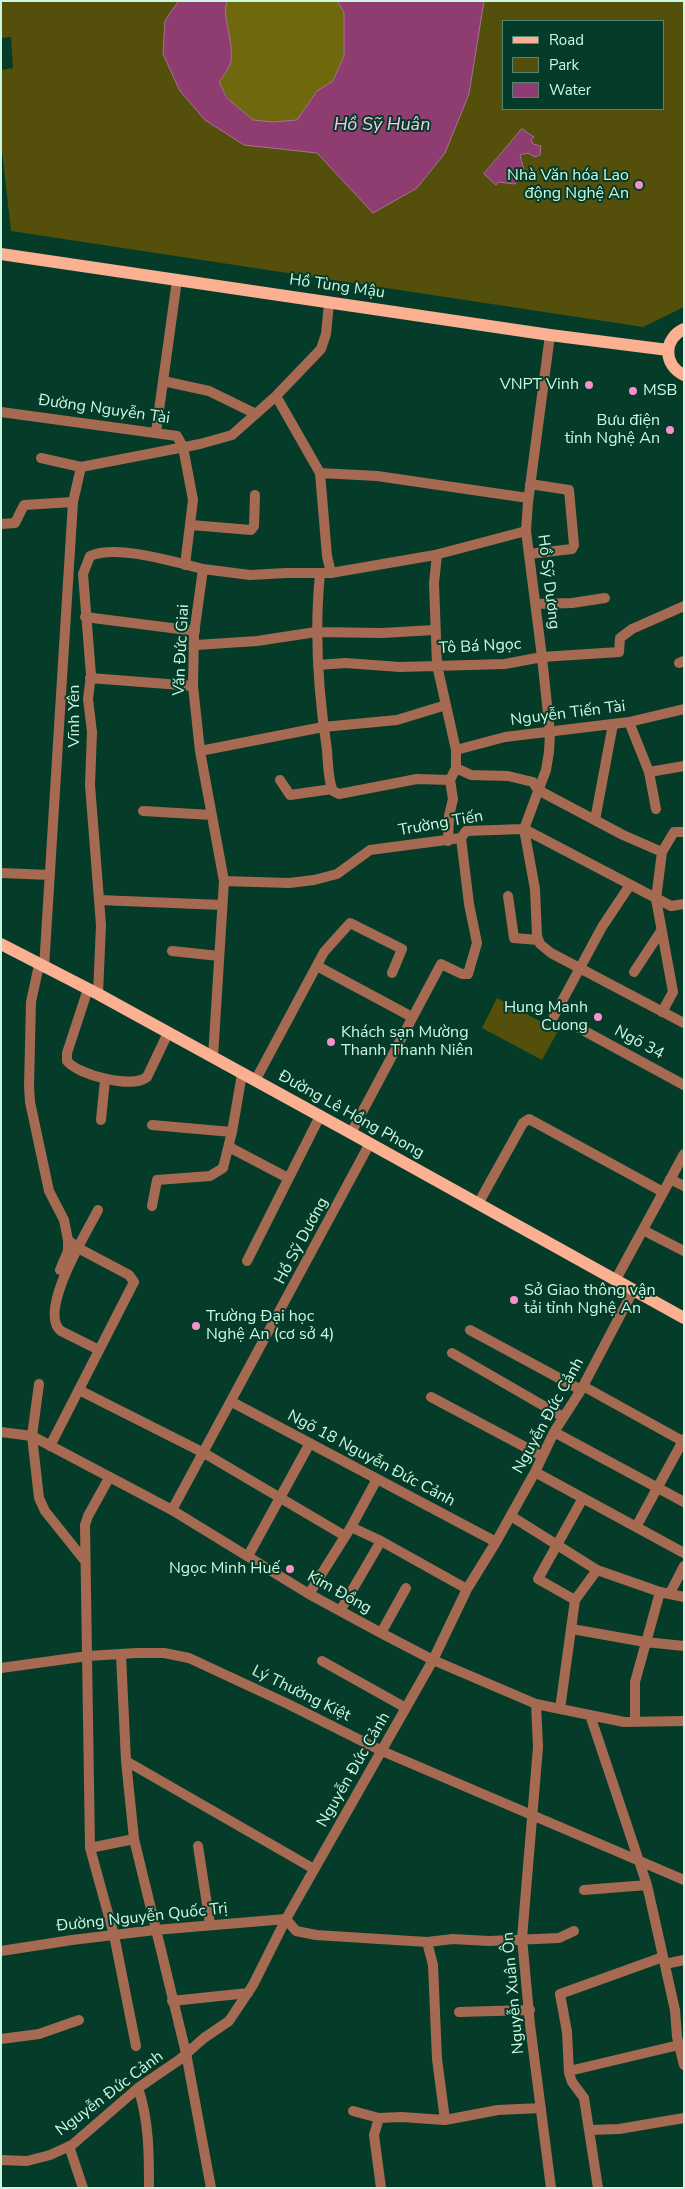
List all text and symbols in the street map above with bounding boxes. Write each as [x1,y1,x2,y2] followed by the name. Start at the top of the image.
[502,20,665,110] legend
[549,30,584,50] text: Road
[549,55,579,75] text: Park
[549,80,591,100] text: Water
[334,115,430,137] water label: Hồ Sỹ Huân
[507,166,629,204] place label: Nhà Văn hóa Lao động Nghệ An
[633,179,645,191] marker: Nhà Văn hóa Lao động Nghệ An
[288,271,386,303] street label: Hồ Tùng Mậu
[500,375,579,395] place label: VNPT Vinh
[583,379,595,391] marker: VNPT Vinh
[643,381,677,401] place label: MSB
[627,385,639,397] marker: MSB
[37,391,171,429] street label: Đường Nguyễn Tài
[565,411,660,449] place label: Bưu điện tỉnh Nghệ An
[664,424,676,436] marker: Bưu điện tỉnh Nghệ An
[533,533,563,631] street label: Hồ Sỹ Dương
[170,604,194,696] street label: Văn Đức Giai
[438,635,522,659] street label: Tô Bá Ngọc
[65,685,85,747] street label: Vĩnh Yên
[509,697,627,731] street label: Nguyễn Tiến Tài
[397,807,485,841] street label: Trường Tiến
[504,998,588,1036] place label: Hung Manh Cuong
[592,1011,604,1023] marker: Hung Manh Cuong
[611,1022,667,1064] street label: Ngõ 34
[341,1023,473,1061] place label: Khách sạn Mường Thanh Thanh Niên
[325,1036,337,1048] marker: Khách sạn Mường Thanh Thanh Niên
[275,1067,427,1163] street label: Đường Lê Hồng Phong
[271,1194,333,1288] street label: Hồ Sỹ Dương
[524,1281,655,1319] place label: Sở Giao thông vận tải tỉnh Nghệ An
[508,1294,520,1306] marker: Sở Giao thông vận tải tỉnh Nghệ An
[206,1307,334,1345] place label: Trường Đại học Nghệ An (cơ sở 4)
[190,1320,202,1332] marker: Trường Đại học Nghệ An (cơ sở 4)
[509,1355,589,1477] street label: Nguyễn Đức Cảnh
[284,1407,458,1511] street label: Ngõ 18 Nguyễn Đức Cảnh
[169,1559,280,1579] place label: Ngọc Minh Huế
[284,1563,296,1575] marker: Ngọc Minh Huế
[303,1567,375,1619] street label: Kim Đồng
[249,1662,353,1726] street label: Lý Thường Kiệt
[313,1709,395,1831] street label: Nguyễn Đức Cảnh
[56,1899,228,1937] street label: Đường Nguyễn Quốc Trị
[499,1931,529,2055] street label: Nguyễn Xuân Ôn
[52,2047,168,2141] street label: Nguyễn Đức Cảnh

